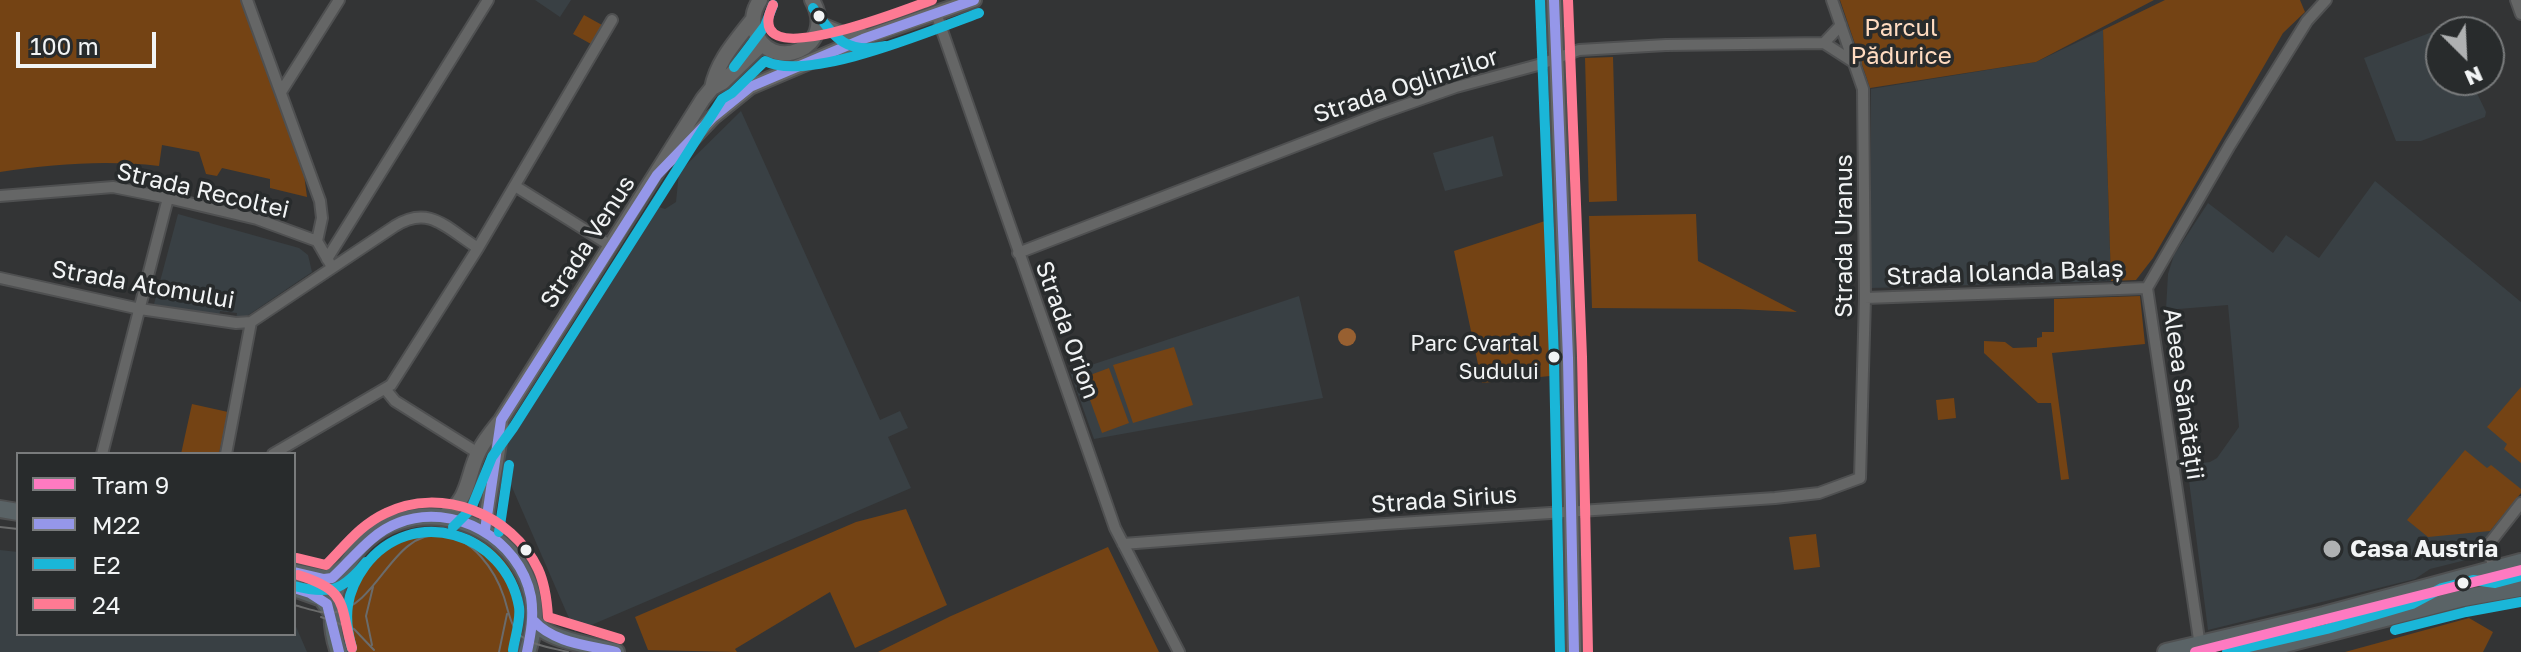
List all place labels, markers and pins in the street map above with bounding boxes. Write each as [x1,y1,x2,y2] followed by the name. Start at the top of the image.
[811,8,827,24] unlabelled marker
[1410,331,1539,382] place label: Parc Cvartal Sudului
[1546,349,1562,365] marker: Parc Cvartal Sudului
[2350,535,2498,563] place label: Casa Austria
[2321,538,2343,560] marker: Casa Austria
[518,542,534,558] unlabelled marker
[2455,575,2471,591] unlabelled marker

